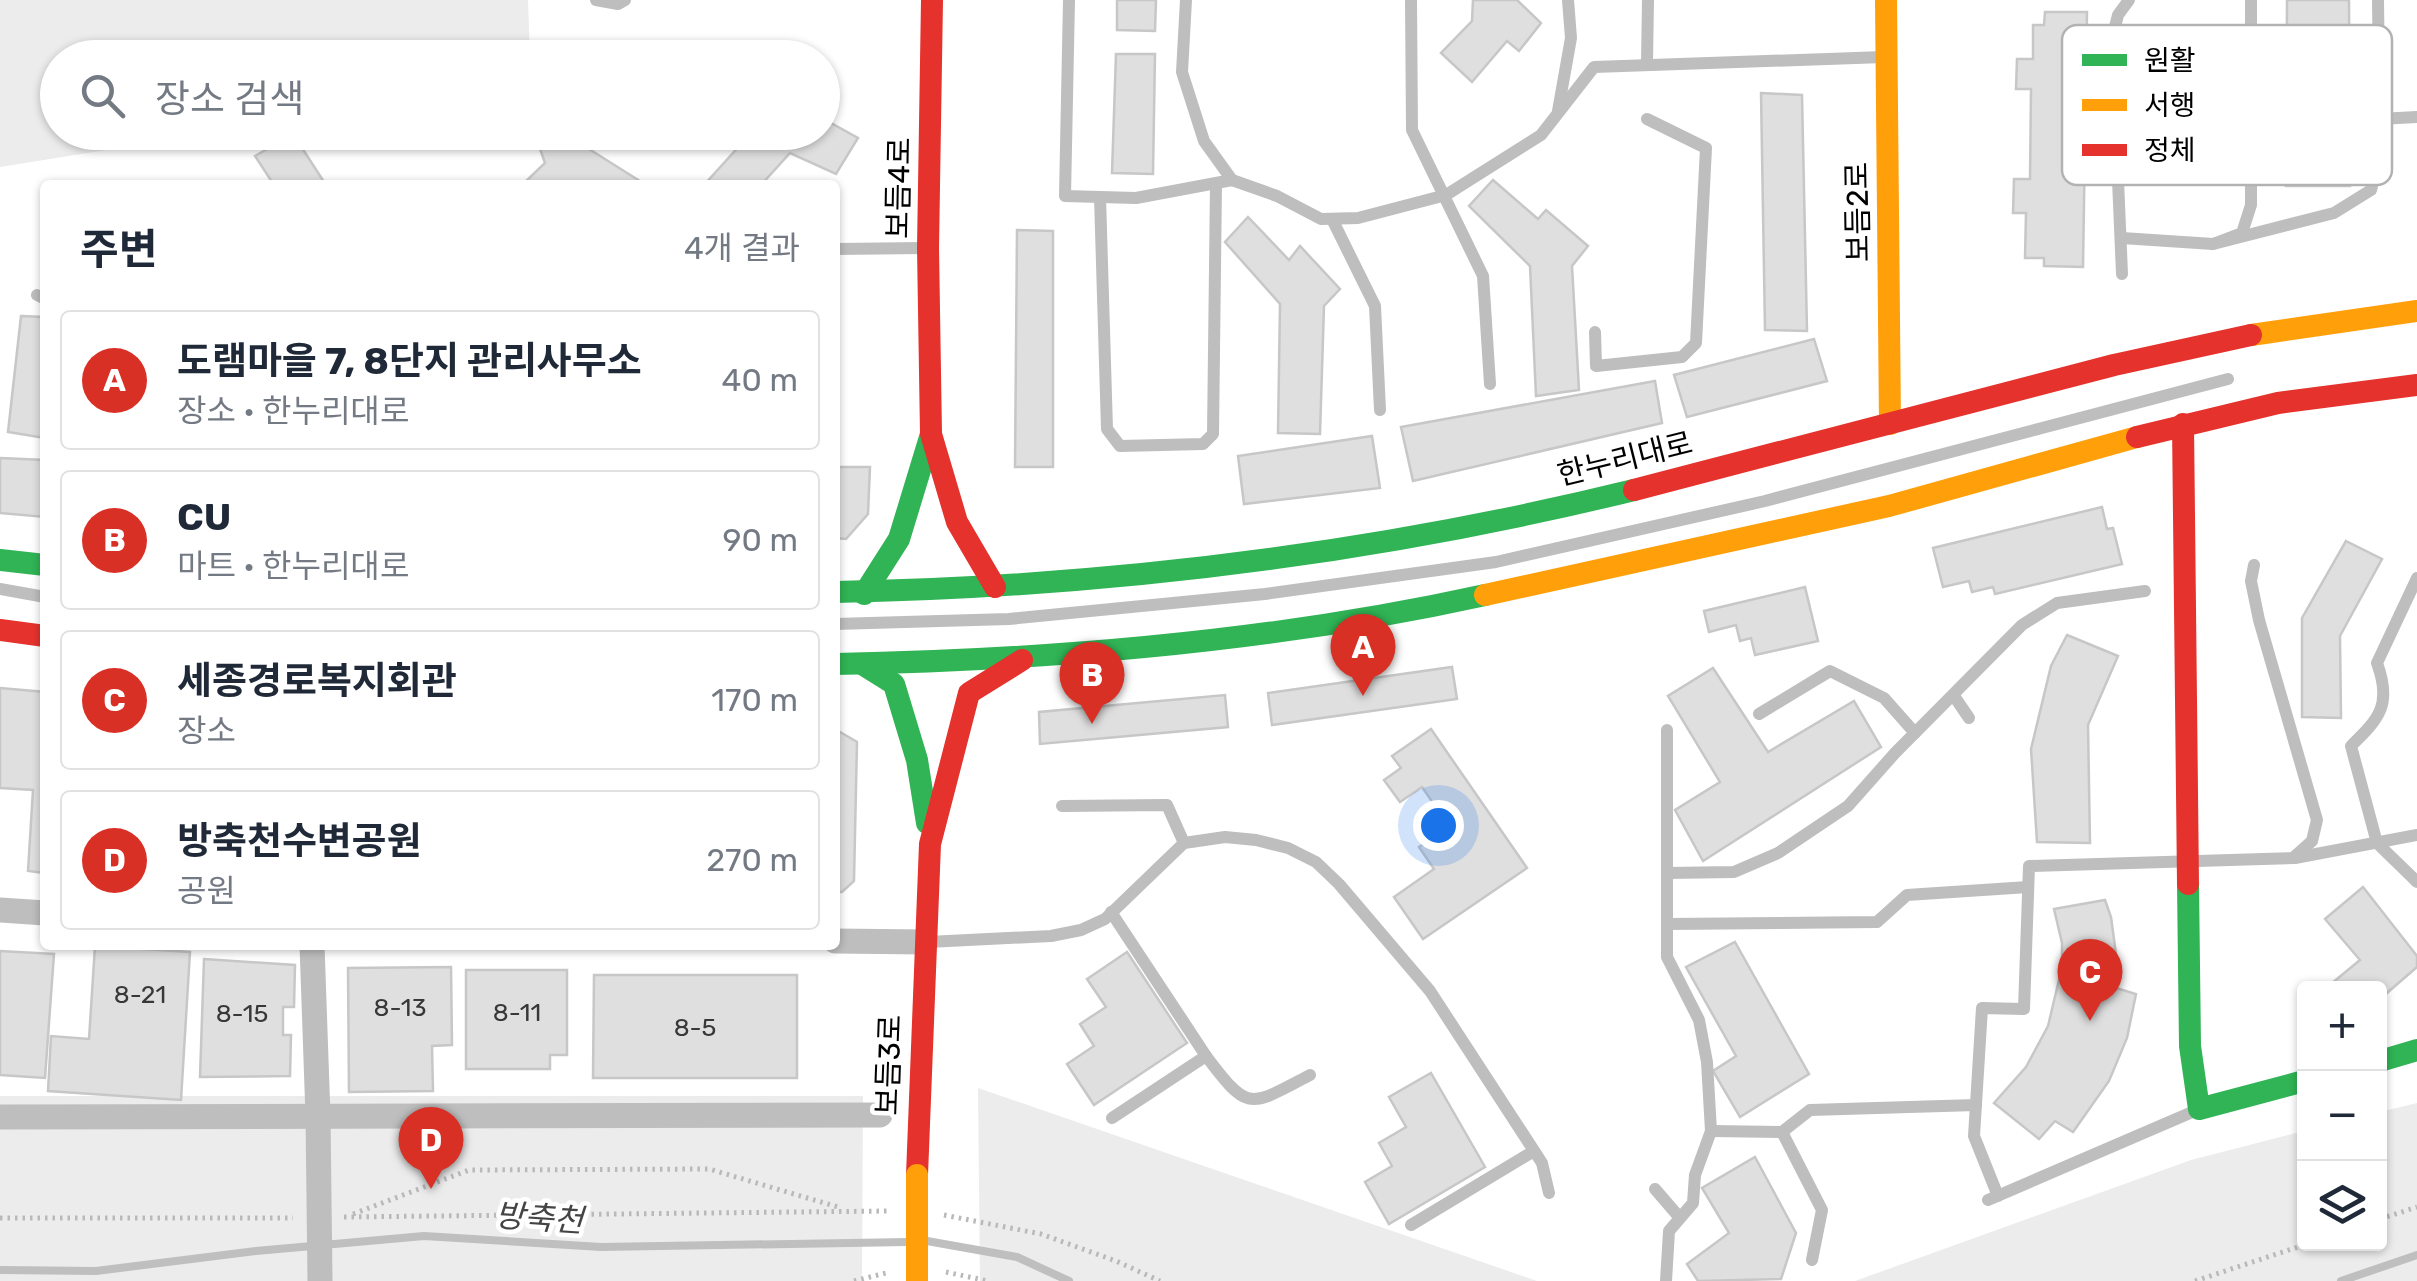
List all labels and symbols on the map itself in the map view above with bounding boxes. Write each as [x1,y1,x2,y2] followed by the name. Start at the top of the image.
[2062,25,2392,185] legend
[2144,44,2196,77] text: 원활
[2144,89,2196,122] text: 서행
[2144,134,2196,167] text: 정체
[880,137,918,239] street label: 보듬4로
[1839,161,1877,263] street label: 보듬2로
[1554,425,1696,493] street label: 한누리대로
[1330,614,1396,696] pin: A
[1060,642,1124,724] pin: B
[1413,800,1464,851] your location
[2058,938,2122,1021] pin: C
[114,980,166,1009] house number: 8-21
[374,993,426,1022] house number: 8-13
[493,998,541,1027] house number: 8-11
[216,999,268,1028] house number: 8-15
[674,1013,716,1042] house number: 8-5
[869,1014,909,1116] street label: 보듬3로
[398,1106,464,1189] pin: D
[494,1196,588,1240] water label: 방축천

